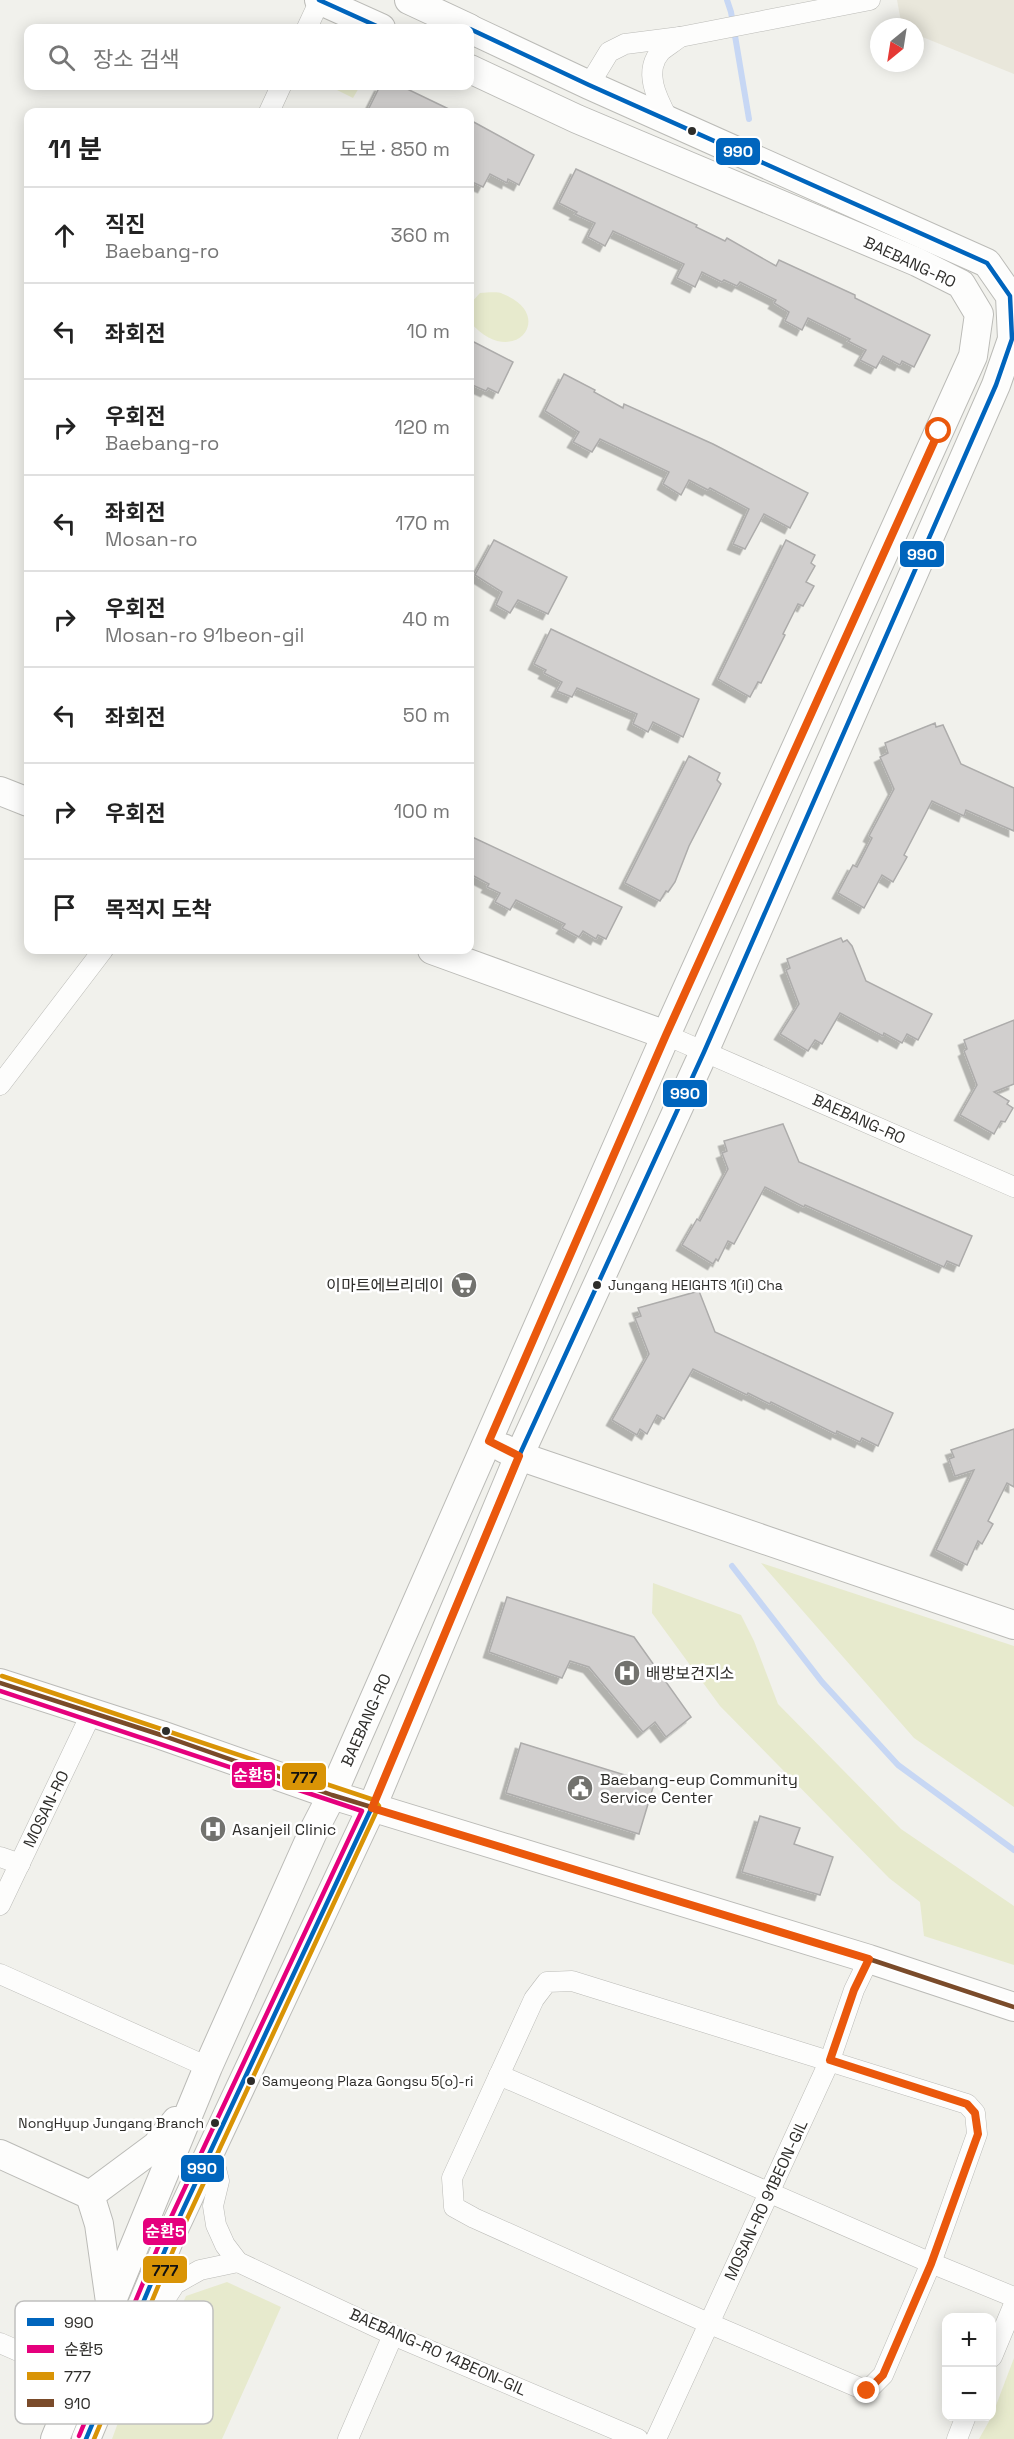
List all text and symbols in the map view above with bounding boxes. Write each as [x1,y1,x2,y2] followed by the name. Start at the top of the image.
[870,18,924,72] north arrow
[24,24,474,90] search box
[45,41,78,74] icon: search
[93,45,180,73] text: 장소 검색
[686,125,698,137] unlabelled marker
[48,132,102,166] text: 11 분
[340,136,450,162] text: 도보 · 850 m
[715,137,761,166] line badge: 990
[723,141,753,162] text: 990
[105,210,145,238] text: 직진
[48,219,81,252] icon: ahead
[391,222,450,248] text: 360 m
[860,231,960,293] street label: BAEBANG-RO
[105,238,219,264] text: Baebang-ro
[48,315,81,348] icon: left
[406,318,450,344] text: 10 m
[105,319,166,347] text: 좌회전
[105,402,166,430] text: 우회전
[48,411,81,444] icon: right
[394,414,450,440] text: 120 m
[925,417,951,443] route start
[105,430,219,456] text: Baebang-ro
[105,498,166,526] text: 좌회전
[48,507,81,540] icon: left
[395,510,450,536] text: 170 m
[105,526,198,552] text: Mosan-ro
[899,540,945,568] line badge: 990
[907,544,937,565] text: 990
[105,594,166,622] text: 우회전
[48,603,81,636] icon: right
[402,606,450,632] text: 40 m
[105,622,304,648] text: Mosan-ro 91beon-gil
[48,699,81,732] icon: left
[403,702,450,728] text: 50 m
[105,703,166,731] text: 좌회전
[48,795,81,828] icon: right
[394,798,450,824] text: 100 m
[105,799,166,827] text: 우회전
[48,891,81,924] icon: arrive
[105,895,212,923] text: 목적지 도착
[662,1079,708,1108] line badge: 990
[670,1083,700,1104] text: 990
[809,1089,909,1149] street label: BAEBANG-RO
[449,1270,479,1300] supermarket icon: 이마트에브리데이
[326,1275,444,1296] place label: 이마트에브리데이
[608,1276,783,1294] place label: Jungang HEIGHTS 1(il) Cha
[591,1279,603,1291] marker: Jungang HEIGHTS 1(il) Cha
[612,1658,642,1688] hospital icon: 배방보건지소
[646,1663,734,1684] place label: 배방보건지소
[336,1670,396,1770] street label: BAEBANG-RO
[160,1725,172,1737] unlabelled marker
[231,1761,276,1789] line badge: 순환5
[281,1762,327,1791] line badge: 777
[233,1765,273,1786] text: 순환5
[18,1767,74,1851] street label: MOSAN-RO
[291,1767,317,1788] text: 777
[600,1769,798,1808] place label: Baebang-eup Community Service Center
[565,1773,595,1803] public building icon: Baebang-eup Community Service Center
[198,1814,228,1844] hospital icon: Asanjeil Clinic
[232,1819,336,1840] place label: Asanjeil Clinic
[262,2072,473,2090] place label: Samyeong Plaza Gongsu 5(o)-ri
[245,2075,257,2087] marker: Samyeong Plaza Gongsu 5(o)-ri
[18,2114,204,2132] place label: NongHyup Jungang Branch
[719,2116,813,2284] street label: MOSAN-RO 91BEON-GIL
[209,2117,221,2129] marker: NongHyup Jungang Branch
[180,2154,225,2183] line badge: 990
[187,2158,217,2179] text: 990
[142,2217,187,2246] line badge: 순환5
[145,2221,185,2242] text: 순환5
[142,2255,188,2284] line badge: 777
[152,2260,178,2281] text: 777
[15,2301,213,2424] legend
[346,2303,530,2401] street label: BAEBANG-RO 14BEON-GIL
[64,2312,94,2333] text: 990
[942,2313,996,2421] map controls
[942,2313,996,2367] button: +
[64,2339,103,2360] text: 순환5
[64,2366,91,2387] text: 777
[942,2367,996,2421] button: −
[853,2377,879,2403] route end
[64,2393,91,2414] text: 910

